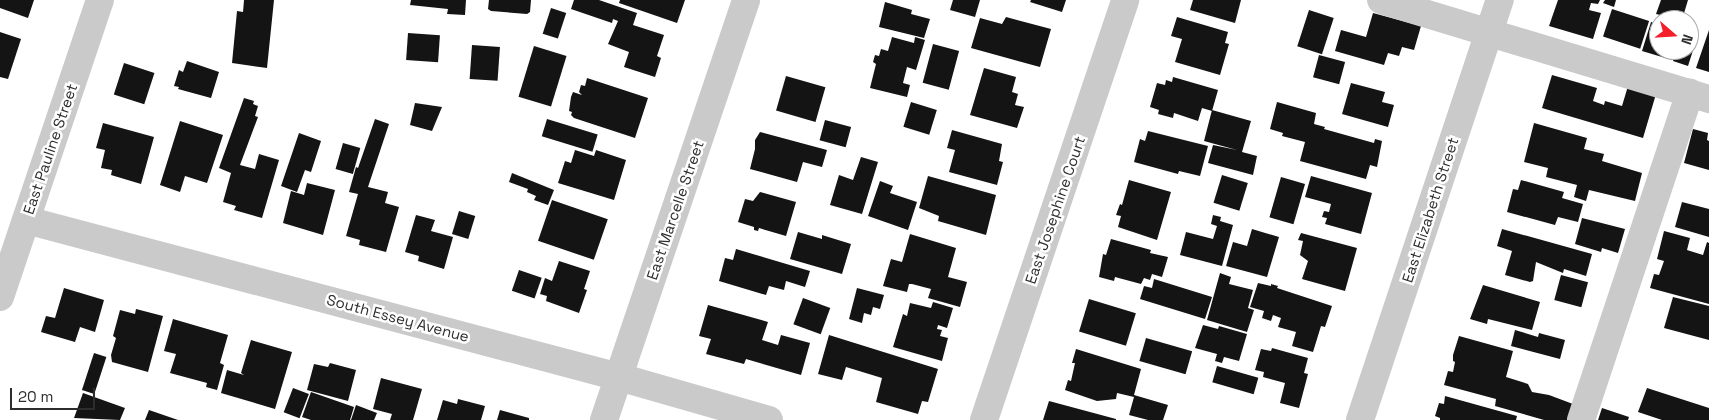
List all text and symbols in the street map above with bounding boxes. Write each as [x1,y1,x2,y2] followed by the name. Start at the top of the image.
[1649,10,1699,60] north arrow
[1677,32,1697,47] text: N
[19,81,81,217] street label: East Pauline Street
[1021,134,1089,286] street label: East Josephine Court
[1398,135,1462,285] street label: East Elizabeth Street
[643,138,707,282] street label: East Marcelle Street
[325,290,471,346] street label: South Essey Avenue
[12,378,98,410] scale bar
[18,387,53,406] text: 20 m

